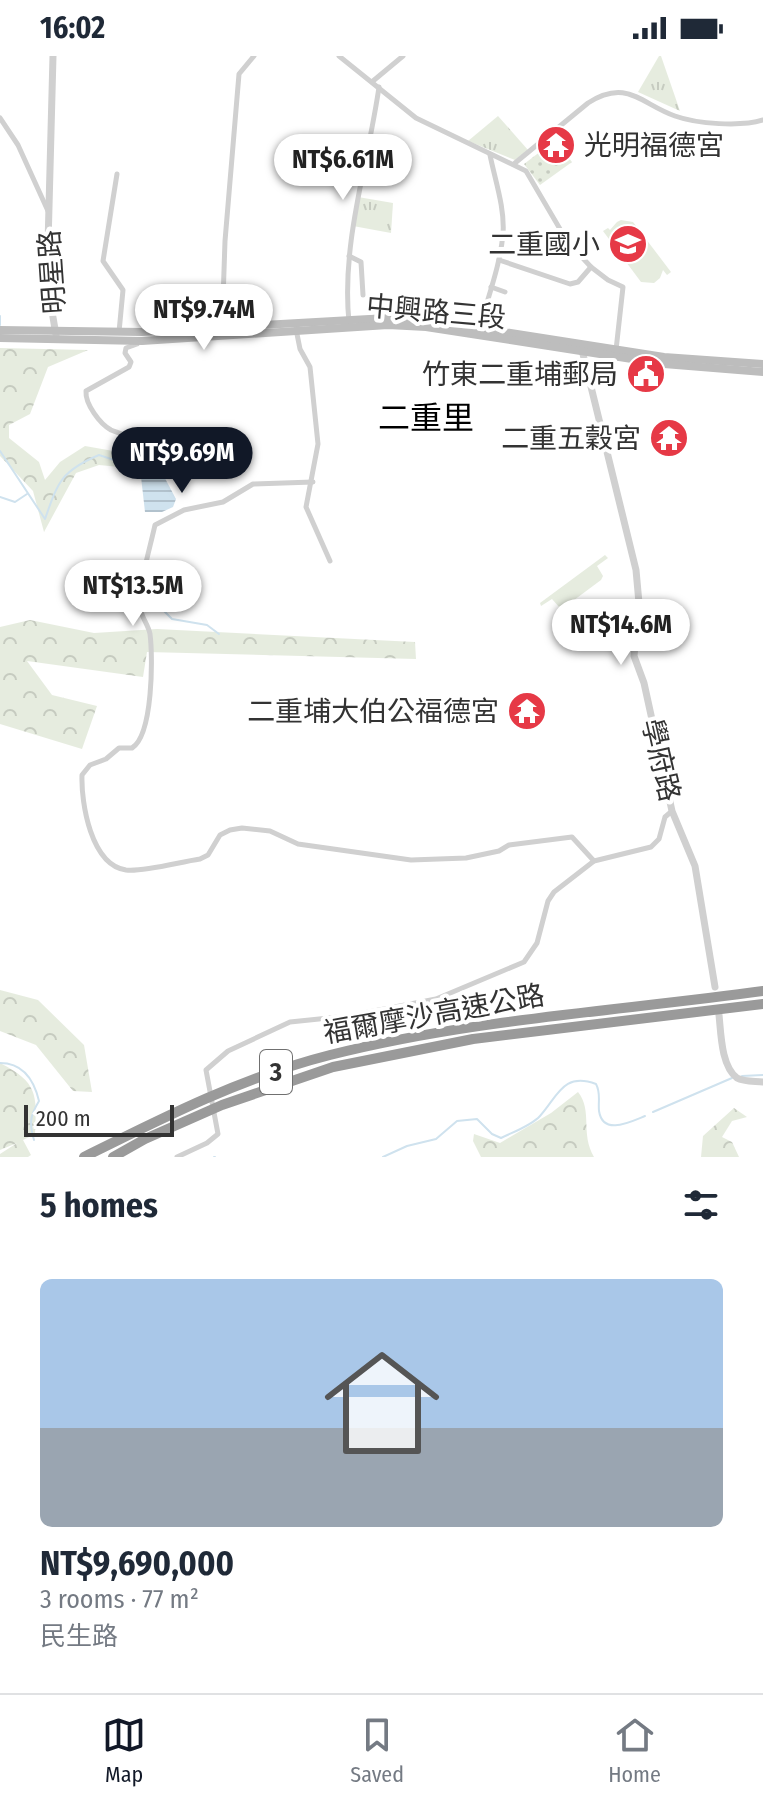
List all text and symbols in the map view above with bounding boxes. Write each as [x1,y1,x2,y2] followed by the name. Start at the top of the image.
[40,10,105,46] text: 16:02
[535,124,577,166] temple icon: 光明福德宮
[584,129,724,162] place label: 光明福德宮
[260,134,426,202] pin: NT$6.61M
[292,144,394,175] text: NT$6.61M
[607,223,649,265] school or university icon: 二重國小
[488,228,600,261] place label: 二重國小
[33,229,71,315] street label: 明星路
[121,284,287,352] pin: NT$9.74M
[365,289,507,335] street label: 中興路三段
[153,294,255,325] text: NT$9.74M
[625,353,667,395] public building icon: 竹東二重埔郵局
[422,358,618,391] place label: 竹東二重埔郵局
[378,399,474,437] district label: 二重里
[648,417,690,459] temple icon: 二重五穀宮
[501,422,641,455] place label: 二重五穀宮
[99,427,265,495] pin: NT$9.69M
[130,437,234,468] text: NT$9.69M
[50,560,216,628] pin: NT$13.5M
[83,570,183,601] text: NT$13.5M
[538,599,704,667] pin: NT$14.6M
[570,609,672,640] text: NT$14.6M
[506,690,548,732] temple icon: 二重埔大伯公福德宮
[247,695,499,728] place label: 二重埔大伯公福德宮
[635,715,687,805] street label: 學府路
[321,978,547,1050] street label: 福爾摩沙高速公路
[260,1050,292,1094] road number: 3
[24,1101,174,1137] scale bar
[36,1105,91,1132] text: 200 m
[679,1183,723,1227] icon: filters
[40,1185,158,1226] text: 5 homes
[310,1331,454,1475] icon: home
[40,1543,234,1584] text: NT$9,690,000
[40,1584,199,1615] text: 3 rooms · 77 m²
[40,1621,118,1652] text: 民生路
[102,1713,146,1788] tab: Map
[350,1713,404,1788] tab: Saved
[608,1713,661,1788] tab: Home

